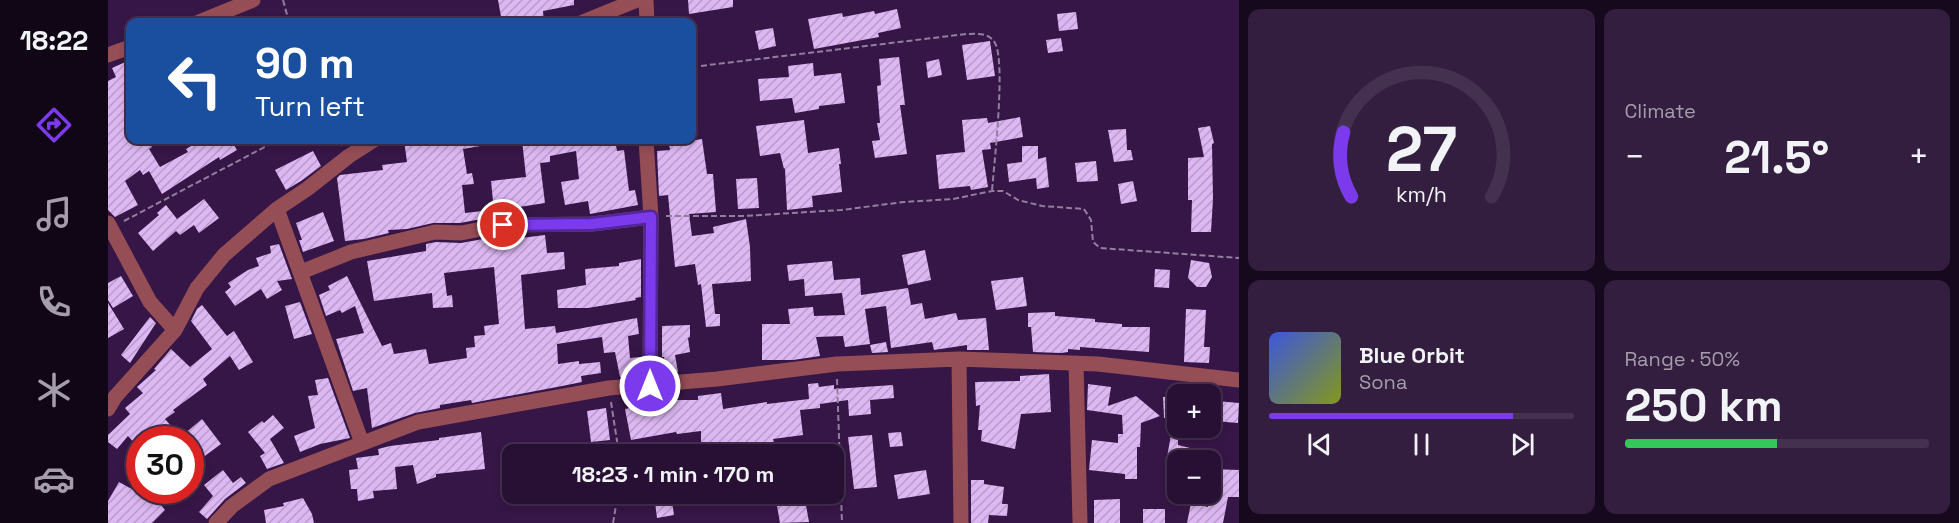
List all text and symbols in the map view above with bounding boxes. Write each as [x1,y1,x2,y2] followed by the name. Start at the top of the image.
[20,23,88,58] text: 18:22
[255,37,355,90] text: 90 m
[156,42,234,120] icon: left
[255,89,365,124] text: Turn left
[1625,98,1696,124] text: Climate
[33,104,75,146] icon: directions
[1386,110,1457,189] text: 27
[1724,129,1829,186] text: 21.5°
[1625,136,1645,178] text: −
[1909,136,1929,178] text: +
[1396,181,1447,208] text: km/h
[33,193,75,235] icon: music
[477,199,528,250] pin
[486,208,519,241] icon: arrive
[33,281,75,323] icon: phone
[1359,341,1465,369] text: Blue Orbit
[1625,346,1740,372] text: Range · 50%
[618,354,682,418] position arrow
[33,369,75,411] icon: climate
[1359,369,1407,395] text: Sona
[1625,377,1783,434] text: 250 km
[1167,384,1221,504] map controls
[1167,384,1221,438] button: +
[126,426,204,504] speed limit sign: 30
[1303,428,1336,461] icon: previous
[1405,428,1438,461] icon: pause
[1506,428,1539,461] icon: next
[1167,450,1221,504] button: −
[33,458,75,500] icon: car
[572,460,774,488] text: 18:23 · 1 min · 170 m

